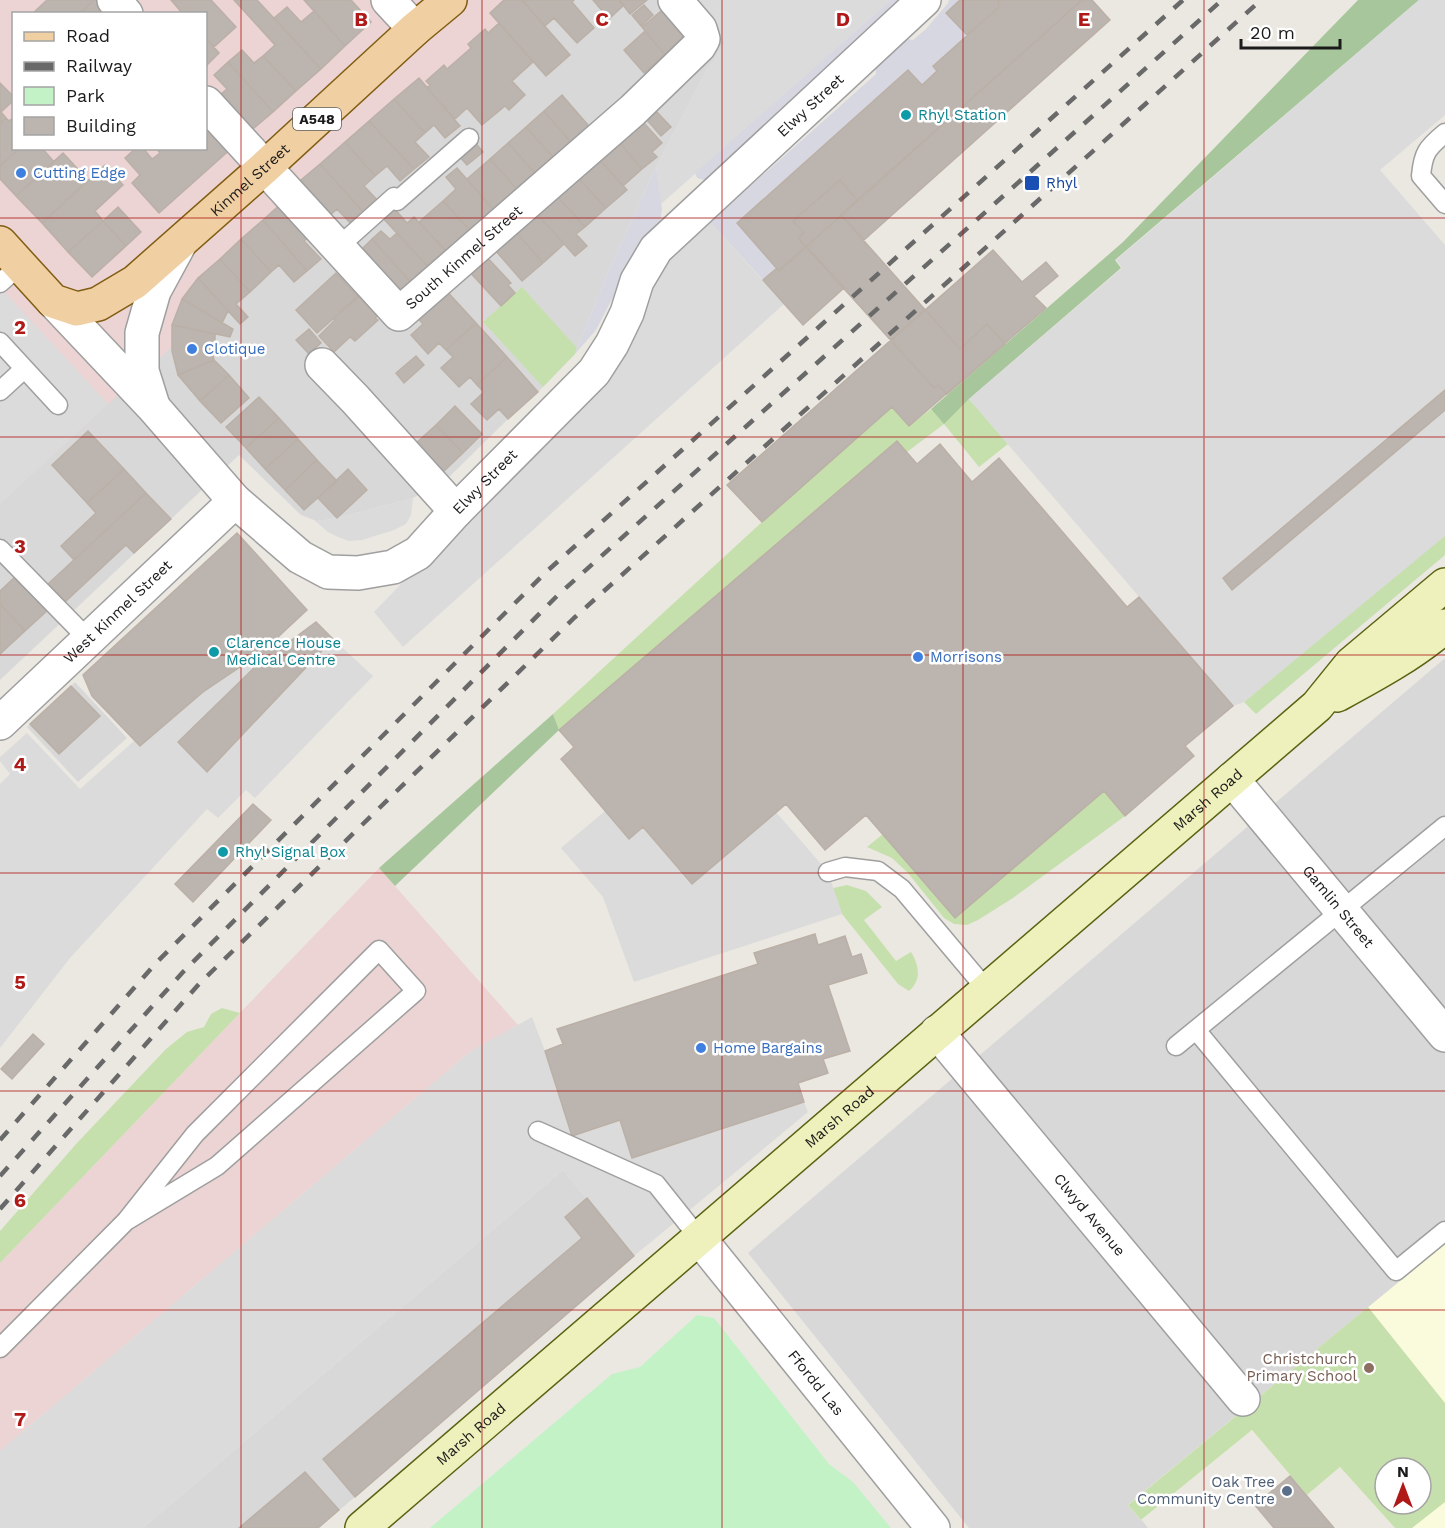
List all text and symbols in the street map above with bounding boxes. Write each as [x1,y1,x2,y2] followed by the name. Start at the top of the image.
[354,7,368,31] text: B
[595,7,609,31] text: C
[836,7,850,31] text: D
[1078,7,1090,31] text: E
[12,12,207,150] legend
[1241,12,1340,50] scale bar
[1250,22,1295,43] text: 20 m
[66,25,110,46] text: Road
[66,55,133,76] text: Railway
[773,70,848,141] street label: Elwy Street
[66,85,105,106] text: Park
[918,106,1007,124] place label: Rhyl Station
[293,108,341,130] road number: A548
[899,108,913,122] marker: Rhyl Station
[66,115,136,136] text: Building
[206,140,294,220] street label: Kinmel Street
[33,164,126,182] place label: Cutting Edge
[14,166,28,180] marker: Cutting Edge
[1023,174,1041,192] marker: Rhyl
[1046,174,1078,192] place label: Rhyl
[402,201,527,313] street label: South Kinmel Street
[14,315,26,339] text: 2
[204,340,265,358] place label: Clotique
[185,342,199,356] marker: Clotique
[449,445,522,518] street label: Elwy Street
[14,534,26,558] text: 3
[60,556,176,667] street label: West Kinmel Street
[226,634,341,669] place label: Clarence House Medical Centre
[207,645,221,659] marker: Clarence House Medical Centre
[930,648,1002,666] place label: Morrisons
[911,650,925,664] marker: Morrisons
[14,752,27,776] text: 4
[1169,765,1246,835] street label: Marsh Road
[235,843,346,861] place label: Rhyl Signal Box
[216,845,230,859] marker: Rhyl Signal Box
[1299,862,1378,952] street label: Gamlin Street
[14,970,26,994] text: 5
[713,1039,823,1057] place label: Home Bargains
[694,1041,708,1055] marker: Home Bargains
[801,1082,878,1152] street label: Marsh Road
[1050,1170,1129,1260] street label: Clwyd Avenue
[14,1188,26,1212] text: 6
[784,1346,848,1419] street label: Ffordd Las
[1246,1350,1357,1385] place label: Christchurch Primary School
[1362,1361,1376,1375] marker: Christchurch Primary School
[433,1399,510,1469] street label: Marsh Road
[14,1407,26,1431] text: 7
[1373,1456,1433,1516] north arrow
[1397,1462,1409,1481] text: N
[1137,1473,1275,1508] place label: Oak Tree Community Centre
[1280,1484,1294,1498] marker: Oak Tree Community Centre

